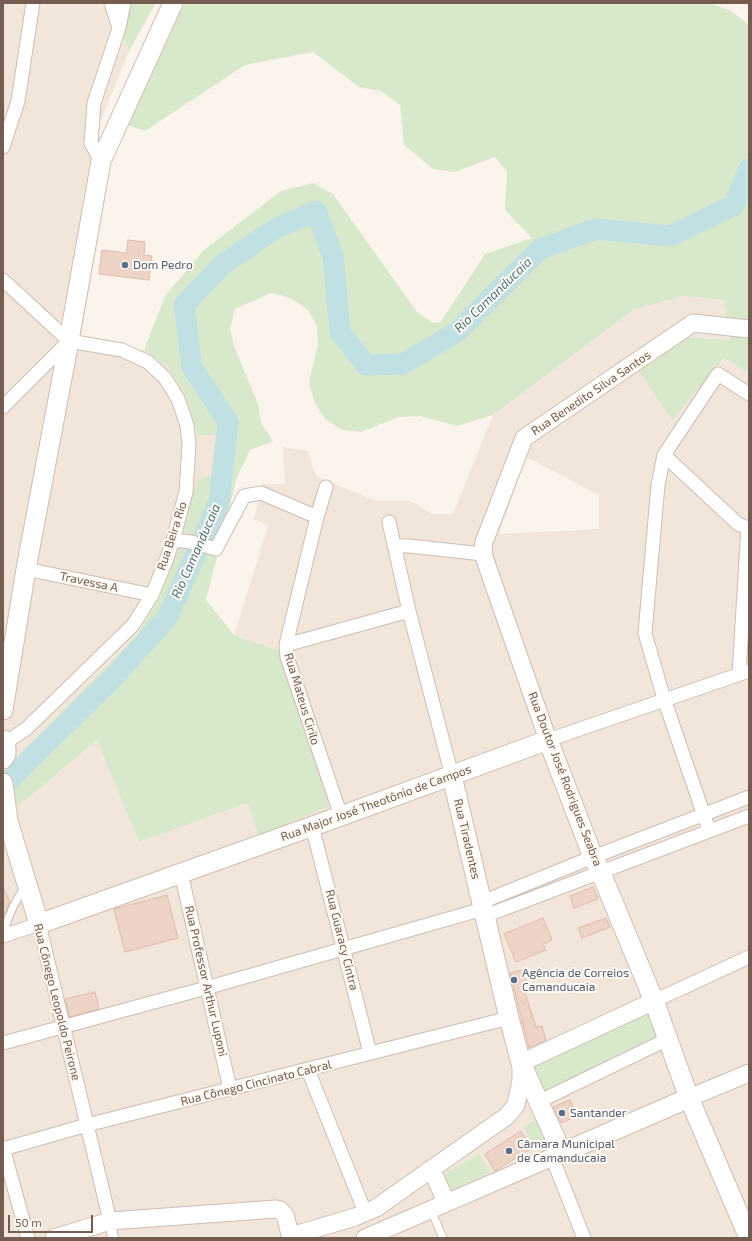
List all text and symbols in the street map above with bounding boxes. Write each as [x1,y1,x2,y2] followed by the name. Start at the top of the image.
[451,254,535,336] water label: Rio Camanducaia
[133,258,193,272] place label: Dom Pedro
[120,260,130,270] marker: Dom Pedro
[528,348,654,438] street label: Rua Benedito Silva Santos
[154,500,190,572] street label: Rua Beira Rio
[168,501,224,601] water label: Rio Camanducaia
[59,569,119,595] street label: Travessa A
[281,651,323,747] street label: Rua Mateus Cirilo
[525,690,605,868] street label: Rua Doutor José Rodrigues Seabra
[279,762,473,844] street label: Rua Major José Theotônio de Campos
[451,797,483,881] street label: Rua Tiradentes
[322,888,362,992] street label: Rua Guaracy Cintra
[182,904,230,1058] street label: Rua Professor Arthur Luponi
[31,922,83,1082] street label: Rua Cônego Leopoldo Peirone
[522,966,629,994] place label: Agência de Correios Camanducaia
[509,975,519,985] marker: Agência de Correios Camanducaia
[179,1057,333,1109] street label: Rua Cônego Cincinato Cabral
[570,1106,627,1120] place label: Santander
[557,1108,567,1118] marker: Santander
[517,1137,615,1165] place label: Câmara Municipal de Camanducaia
[504,1146,514,1156] marker: Câmara Municipal de Camanducaia
[10,1207,95,1233] scale bar
[15,1215,42,1229] text: 50 m

